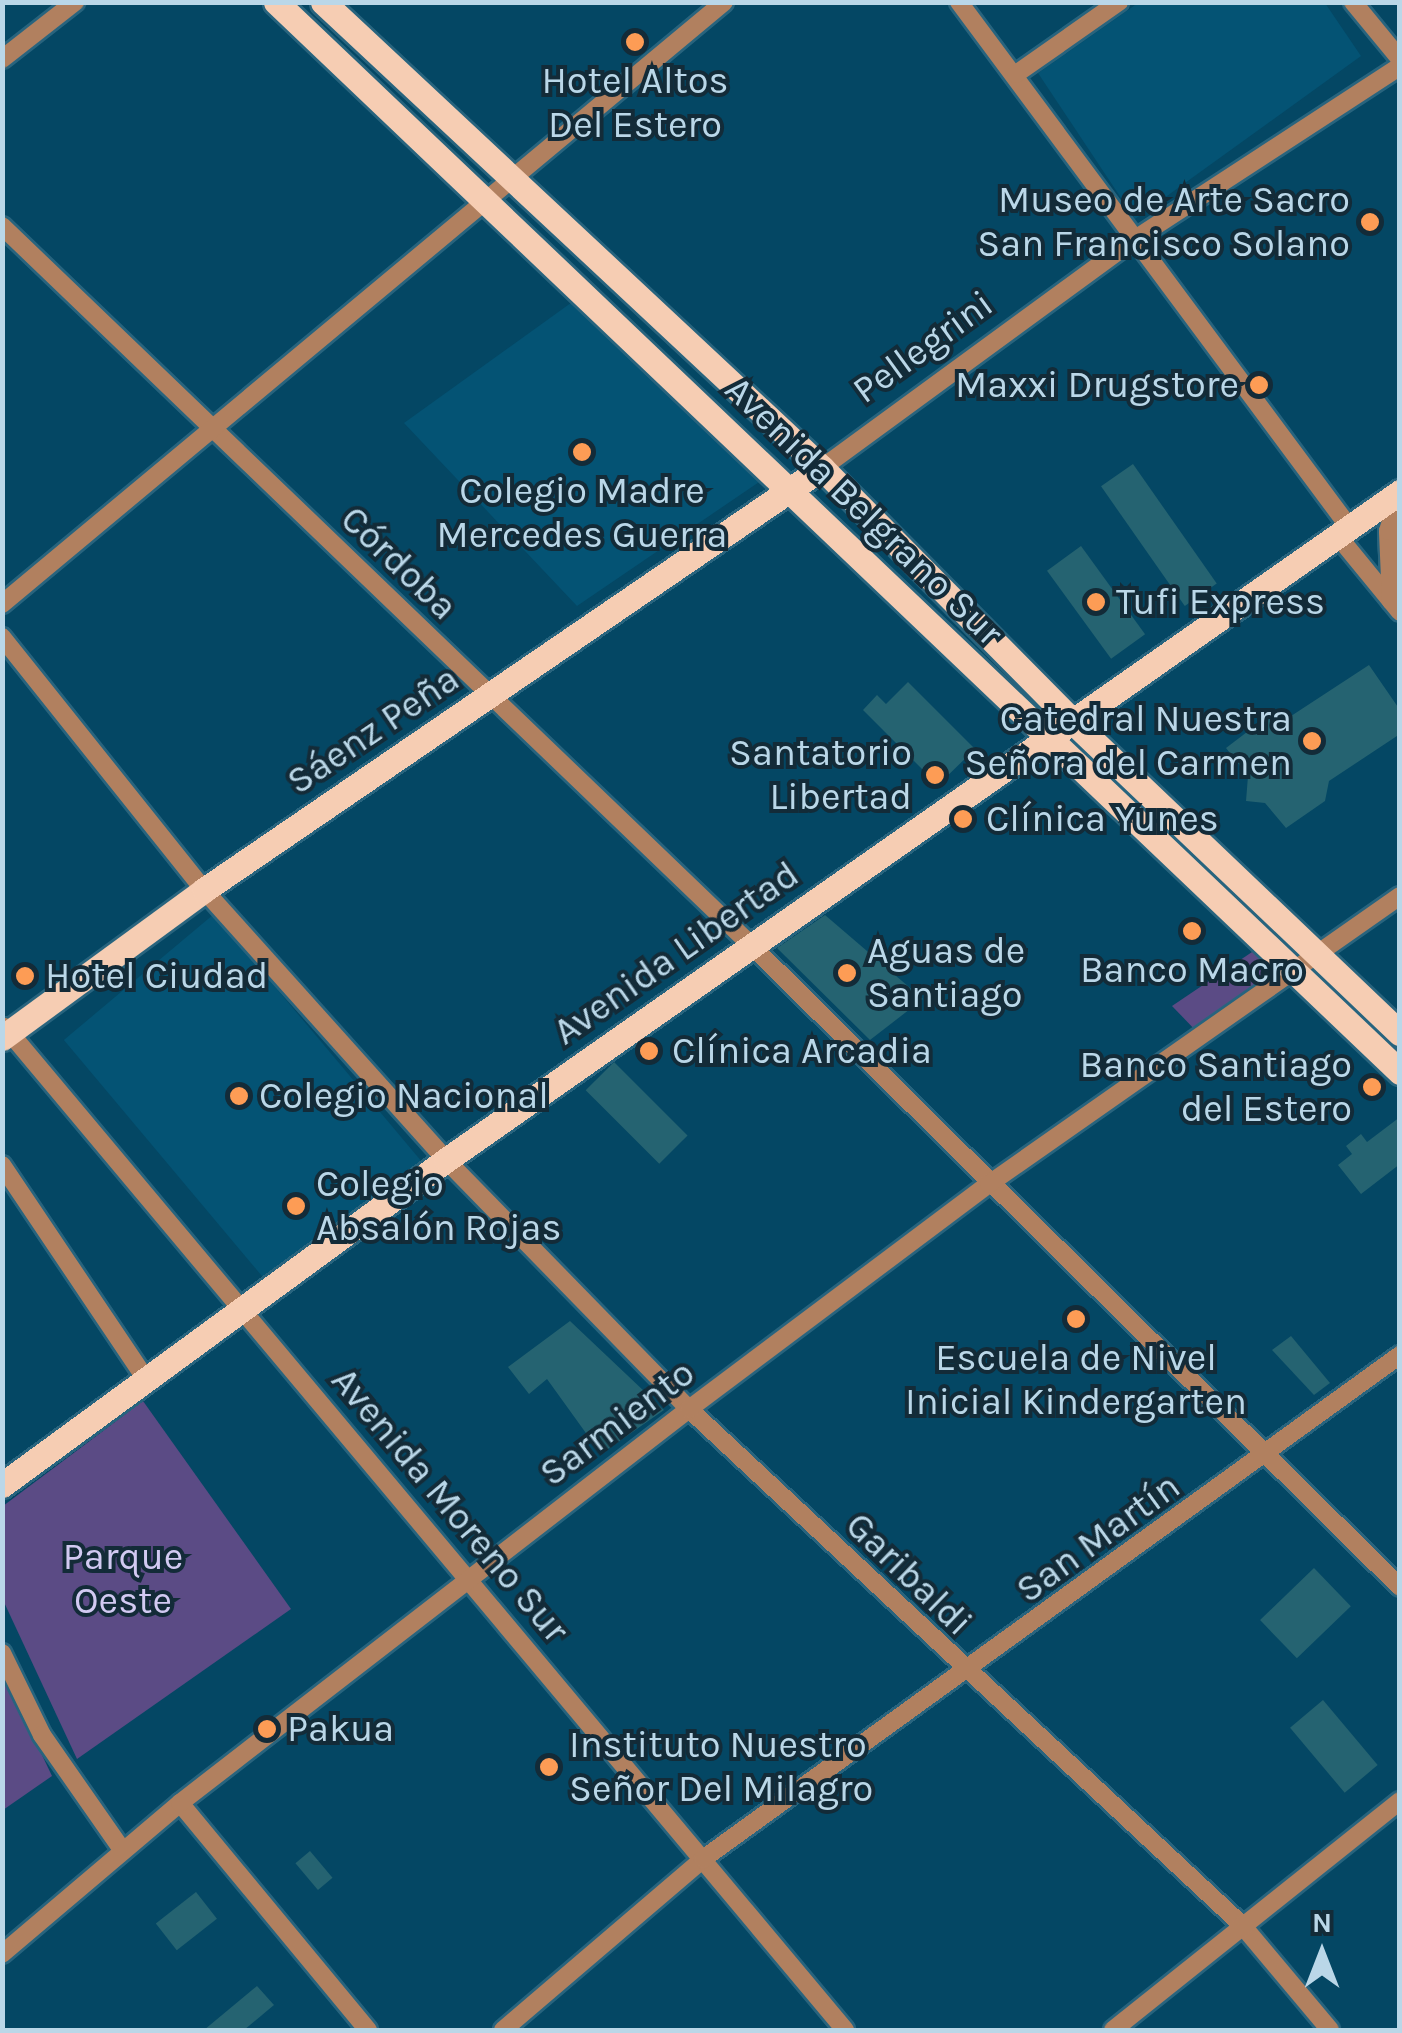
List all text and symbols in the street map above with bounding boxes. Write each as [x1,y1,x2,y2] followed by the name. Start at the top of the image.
[624,31,646,53] marker: Hotel Altos Del Estero
[541,58,729,147] place label: Hotel Altos Del Estero
[977,177,1350,266] place label: Museo de Arte Sacro San Francisco Solano
[1359,211,1381,233] marker: Museo de Arte Sacro San Francisco Solano
[844,281,1002,413] street label: Pellegrini
[955,362,1239,408] place label: Maxxi Drugstore
[716,367,1012,655] street label: Avenida Belgrano Sur
[1248,374,1270,396] marker: Maxxi Drugstore
[571,441,593,463] marker: Colegio Madre Mercedes Guerra
[437,468,727,558] place label: Colegio Madre Mercedes Guerra
[331,496,467,630] street label: Córdoba
[1116,579,1325,625] place label: Tufi Express
[1085,591,1107,613] marker: Tufi Express
[278,656,468,804] street label: Sáenz Peña
[964,696,1292,786] place label: Catedral Nuestra Señora del Carmen
[729,730,912,819] place label: Santatorio Libertad
[1301,730,1323,752] marker: Catedral Nuestra Señora del Carmen
[922,762,948,788] marker: Santatorio Libertad
[986,796,1219,842] place label: Clínica Yunes
[950,806,976,832] marker: Clínica Yunes
[545,851,807,1055] street label: Avenida Libertad
[1181,920,1203,942] marker: Banco Macro
[867,928,1025,1018] place label: Aguas de Santiago
[1080,947,1304,993] place label: Banco Macro
[45,953,268,999] place label: Hotel Ciudad
[836,962,858,984] marker: Aguas de Santiago
[14,965,36,987] marker: Hotel Ciudad
[672,1028,932,1074] place label: Clínica Arcadia
[636,1038,662,1064] marker: Clínica Arcadia
[1080,1042,1352,1132] place label: Banco Santiago del Estero
[259,1073,549,1119] place label: Colegio Nacional
[1361,1076,1383,1098] marker: Banco Santiago del Estero
[228,1085,250,1107] marker: Colegio Nacional
[316,1161,561,1250] place label: Colegio Absalón Rojas
[285,1195,307,1217] marker: Colegio Absalón Rojas
[1065,1308,1087,1330] marker: Escuela de Nivel Inicial Kindergarten
[905,1335,1247,1425] place label: Escuela de Nivel Inicial Kindergarten
[531,1350,703,1496] street label: Sarmiento
[322,1358,578,1652] street label: Avenida Moreno Sur
[1007,1463,1189,1613] street label: San Martín
[836,1503,982,1645] street label: Garibaldi
[63,1534,183,1624] park label: Parque Oeste
[287,1706,394,1752] place label: Pakua
[256,1718,278,1740] marker: Pakua
[569,1722,873,1812] place label: Instituto Nuestro Señor Del Milagro
[538,1756,560,1778] marker: Instituto Nuestro Señor Del Milagro
[1272,1903,1372,2003] north arrow
[1312,1906,1332,1939] text: N

